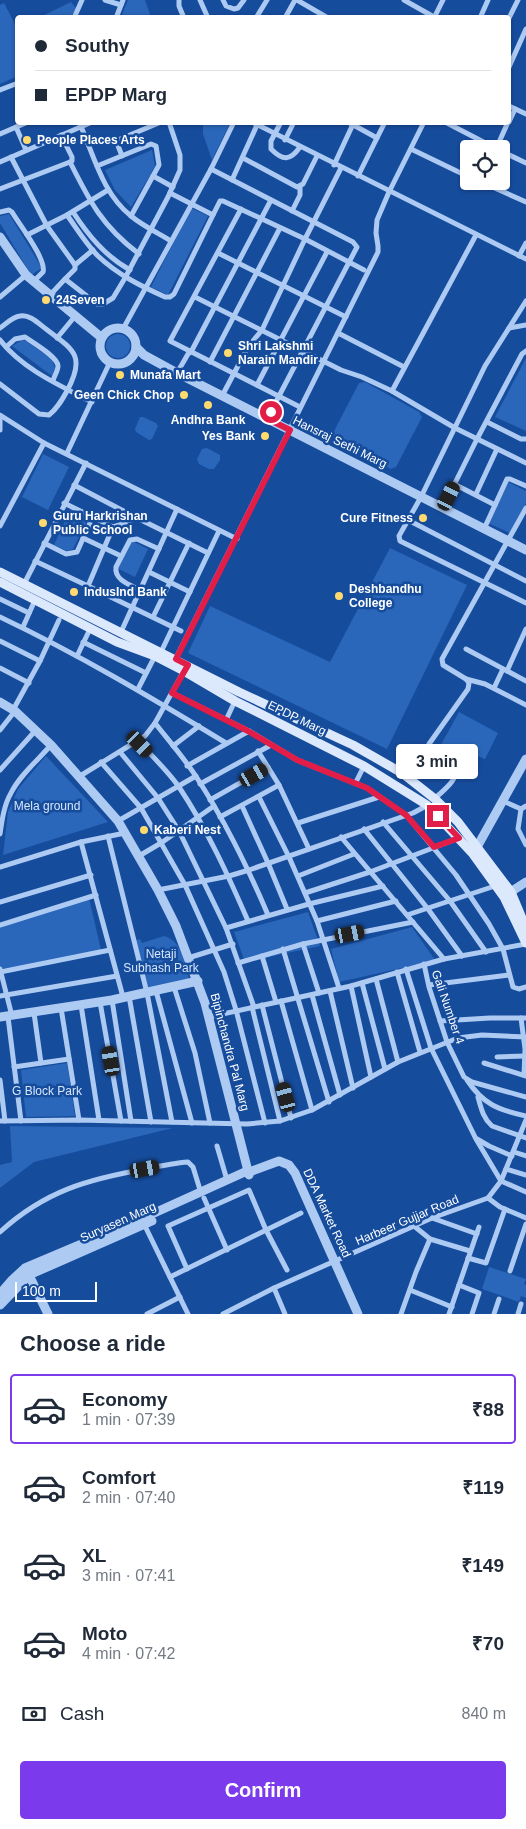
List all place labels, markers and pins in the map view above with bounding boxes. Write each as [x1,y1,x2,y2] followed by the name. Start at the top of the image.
[37,133,145,147] place label: People Places Arts
[21,134,33,146] marker: People Places Arts
[56,293,105,307] place label: 24Seven
[40,294,52,306] marker: 24Seven
[238,339,318,367] place label: Shri Lakshmi Narain Mandir
[222,347,234,359] marker: Shri Lakshmi Narain Mandir
[130,368,201,382] place label: Munafa Mart
[114,369,126,381] marker: Munafa Mart
[74,388,174,402] place label: Geen Chick Chop
[178,389,190,401] marker: Geen Chick Chop
[202,399,214,411] marker: Andhra Bank
[171,413,246,427] place label: Andhra Bank
[202,429,255,443] place label: Yes Bank
[259,430,271,442] marker: Yes Bank
[53,509,148,537] place label: Guru Harkrishan Public School
[340,511,413,525] place label: Cure Fitness
[417,512,429,524] marker: Cure Fitness
[37,517,49,529] marker: Guru Harkrishan Public School
[349,582,422,610] place label: Deshbandhu College
[84,585,167,599] place label: IndusInd Bank
[68,586,80,598] marker: IndusInd Bank
[333,590,345,602] marker: Deshbandhu College
[154,823,221,837] place label: Kaberi Nest
[138,824,150,836] marker: Kaberi Nest

